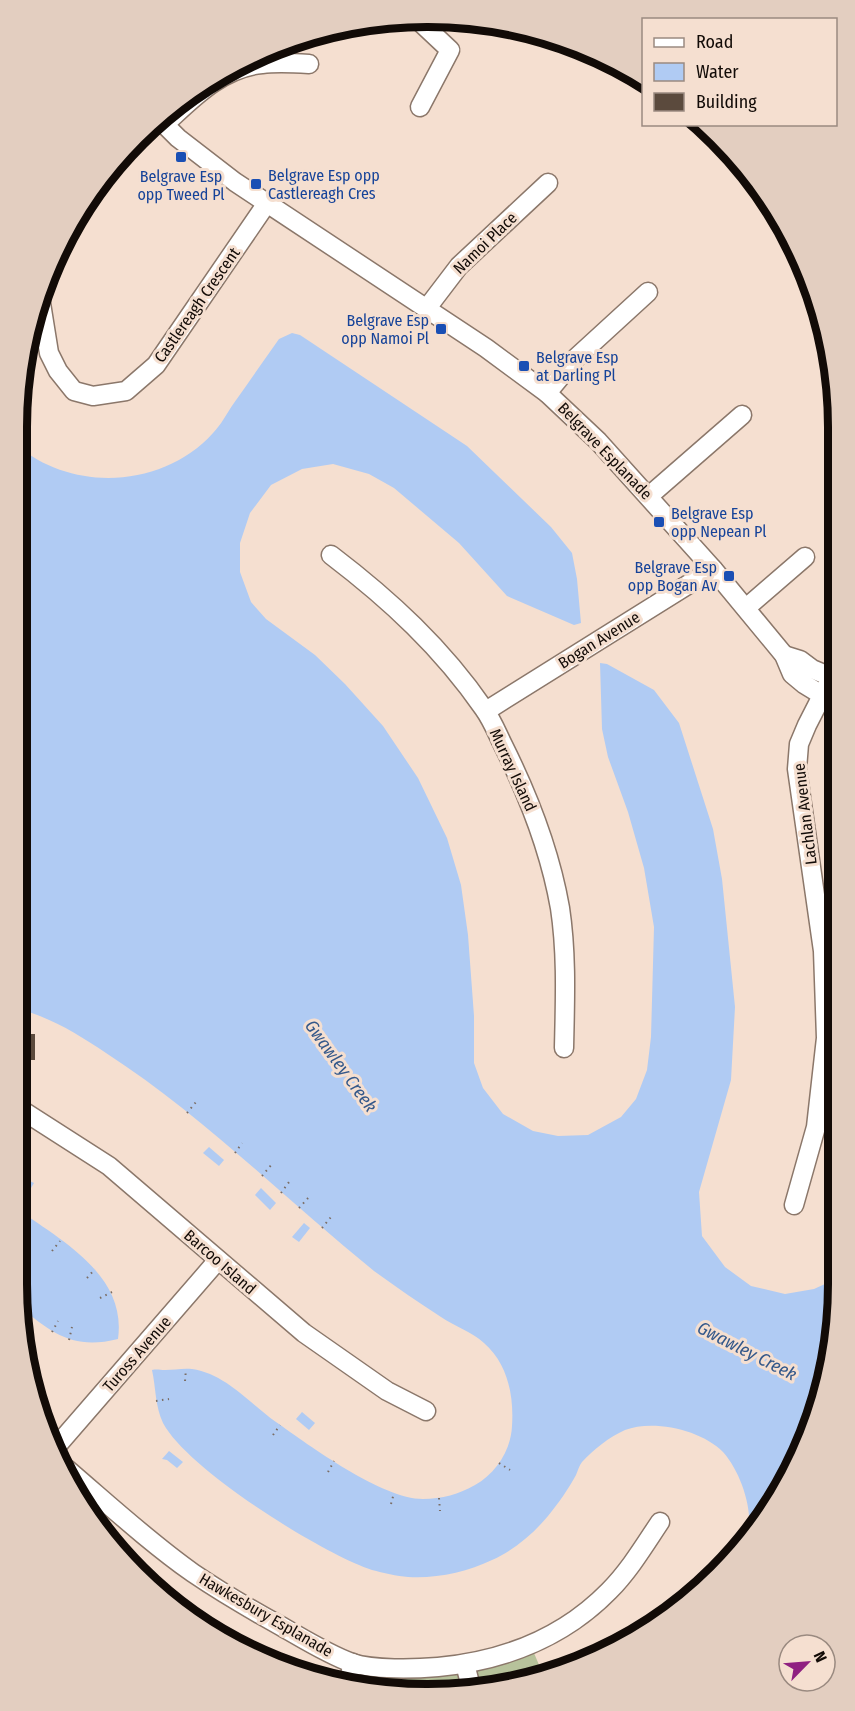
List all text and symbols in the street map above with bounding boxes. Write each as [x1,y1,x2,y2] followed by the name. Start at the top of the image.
[642,18,837,126] legend
[696,31,733,53] text: Road
[696,61,739,83] text: Water
[696,91,757,113] text: Building
[174,150,188,164] marker: Belgrave Esp opp Tweed Pl
[268,166,380,203] place label: Belgrave Esp opp Castlereagh Cres
[137,167,225,204] place label: Belgrave Esp opp Tweed Pl
[249,177,263,191] marker: Belgrave Esp opp Castlereagh Cres
[449,208,521,278] street label: Namoi Place
[150,243,244,366] street label: Castlereagh Crescent
[341,311,429,348] place label: Belgrave Esp opp Namoi Pl
[434,322,448,336] marker: Belgrave Esp opp Namoi Pl
[536,348,619,385] place label: Belgrave Esp at Darling Pl
[517,359,531,373] marker: Belgrave Esp at Darling Pl
[554,399,656,503] street label: Belgrave Esplanade
[671,504,767,541] place label: Belgrave Esp opp Nepean Pl
[652,515,666,529] marker: Belgrave Esp opp Nepean Pl
[628,558,717,595] place label: Belgrave Esp opp Bogan Av
[722,569,736,583] marker: Belgrave Esp opp Bogan Av
[555,607,643,673] street label: Bogan Avenue
[486,726,540,814] street label: Murray Island
[789,762,821,866] street label: Lachlan Avenue
[300,1016,382,1116] water label: Gwawley Creek
[180,1226,260,1298] street label: Barcoo Island
[99,1312,175,1396] street label: Tuross Avenue
[694,1317,800,1385] water label: Gwawley Creek
[196,1569,336,1661] street label: Hawkesbury Esplanade
[777,1633,837,1693] north arrow
[810,1649,831,1665] text: N

